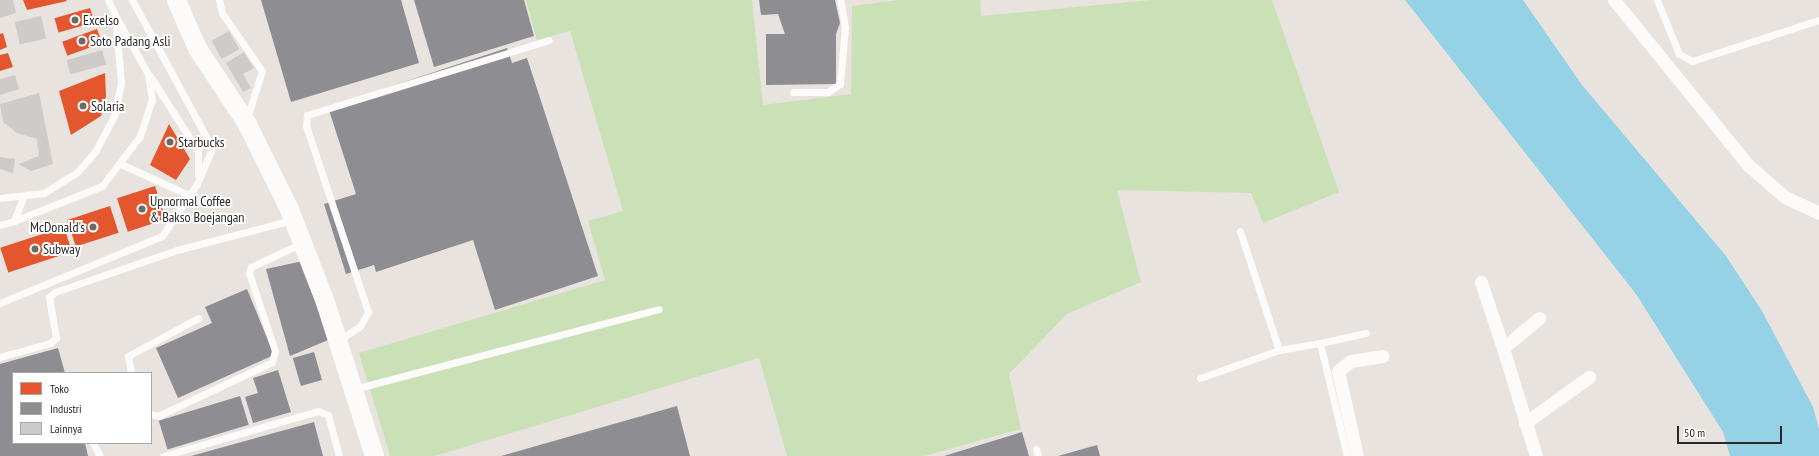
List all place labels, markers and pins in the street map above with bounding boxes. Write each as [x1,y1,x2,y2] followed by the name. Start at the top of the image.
[83,12,119,28] place label: Excelso
[70,15,80,25] marker: Excelso
[90,33,171,49] place label: Soto Padang Asli
[77,36,87,46] marker: Soto Padang Asli
[91,98,124,114] place label: Solaria
[78,101,88,111] marker: Solaria
[178,134,225,150] place label: Starbucks
[165,137,175,147] marker: Starbucks
[150,193,244,226] place label: Upnormal Coffee & Bakso Boejangan
[137,204,147,214] marker: Upnormal Coffee & Bakso Boejangan
[30,219,85,235] place label: McDonald's
[88,222,98,232] marker: McDonald's
[43,241,80,257] place label: Subway
[30,244,40,254] marker: Subway

